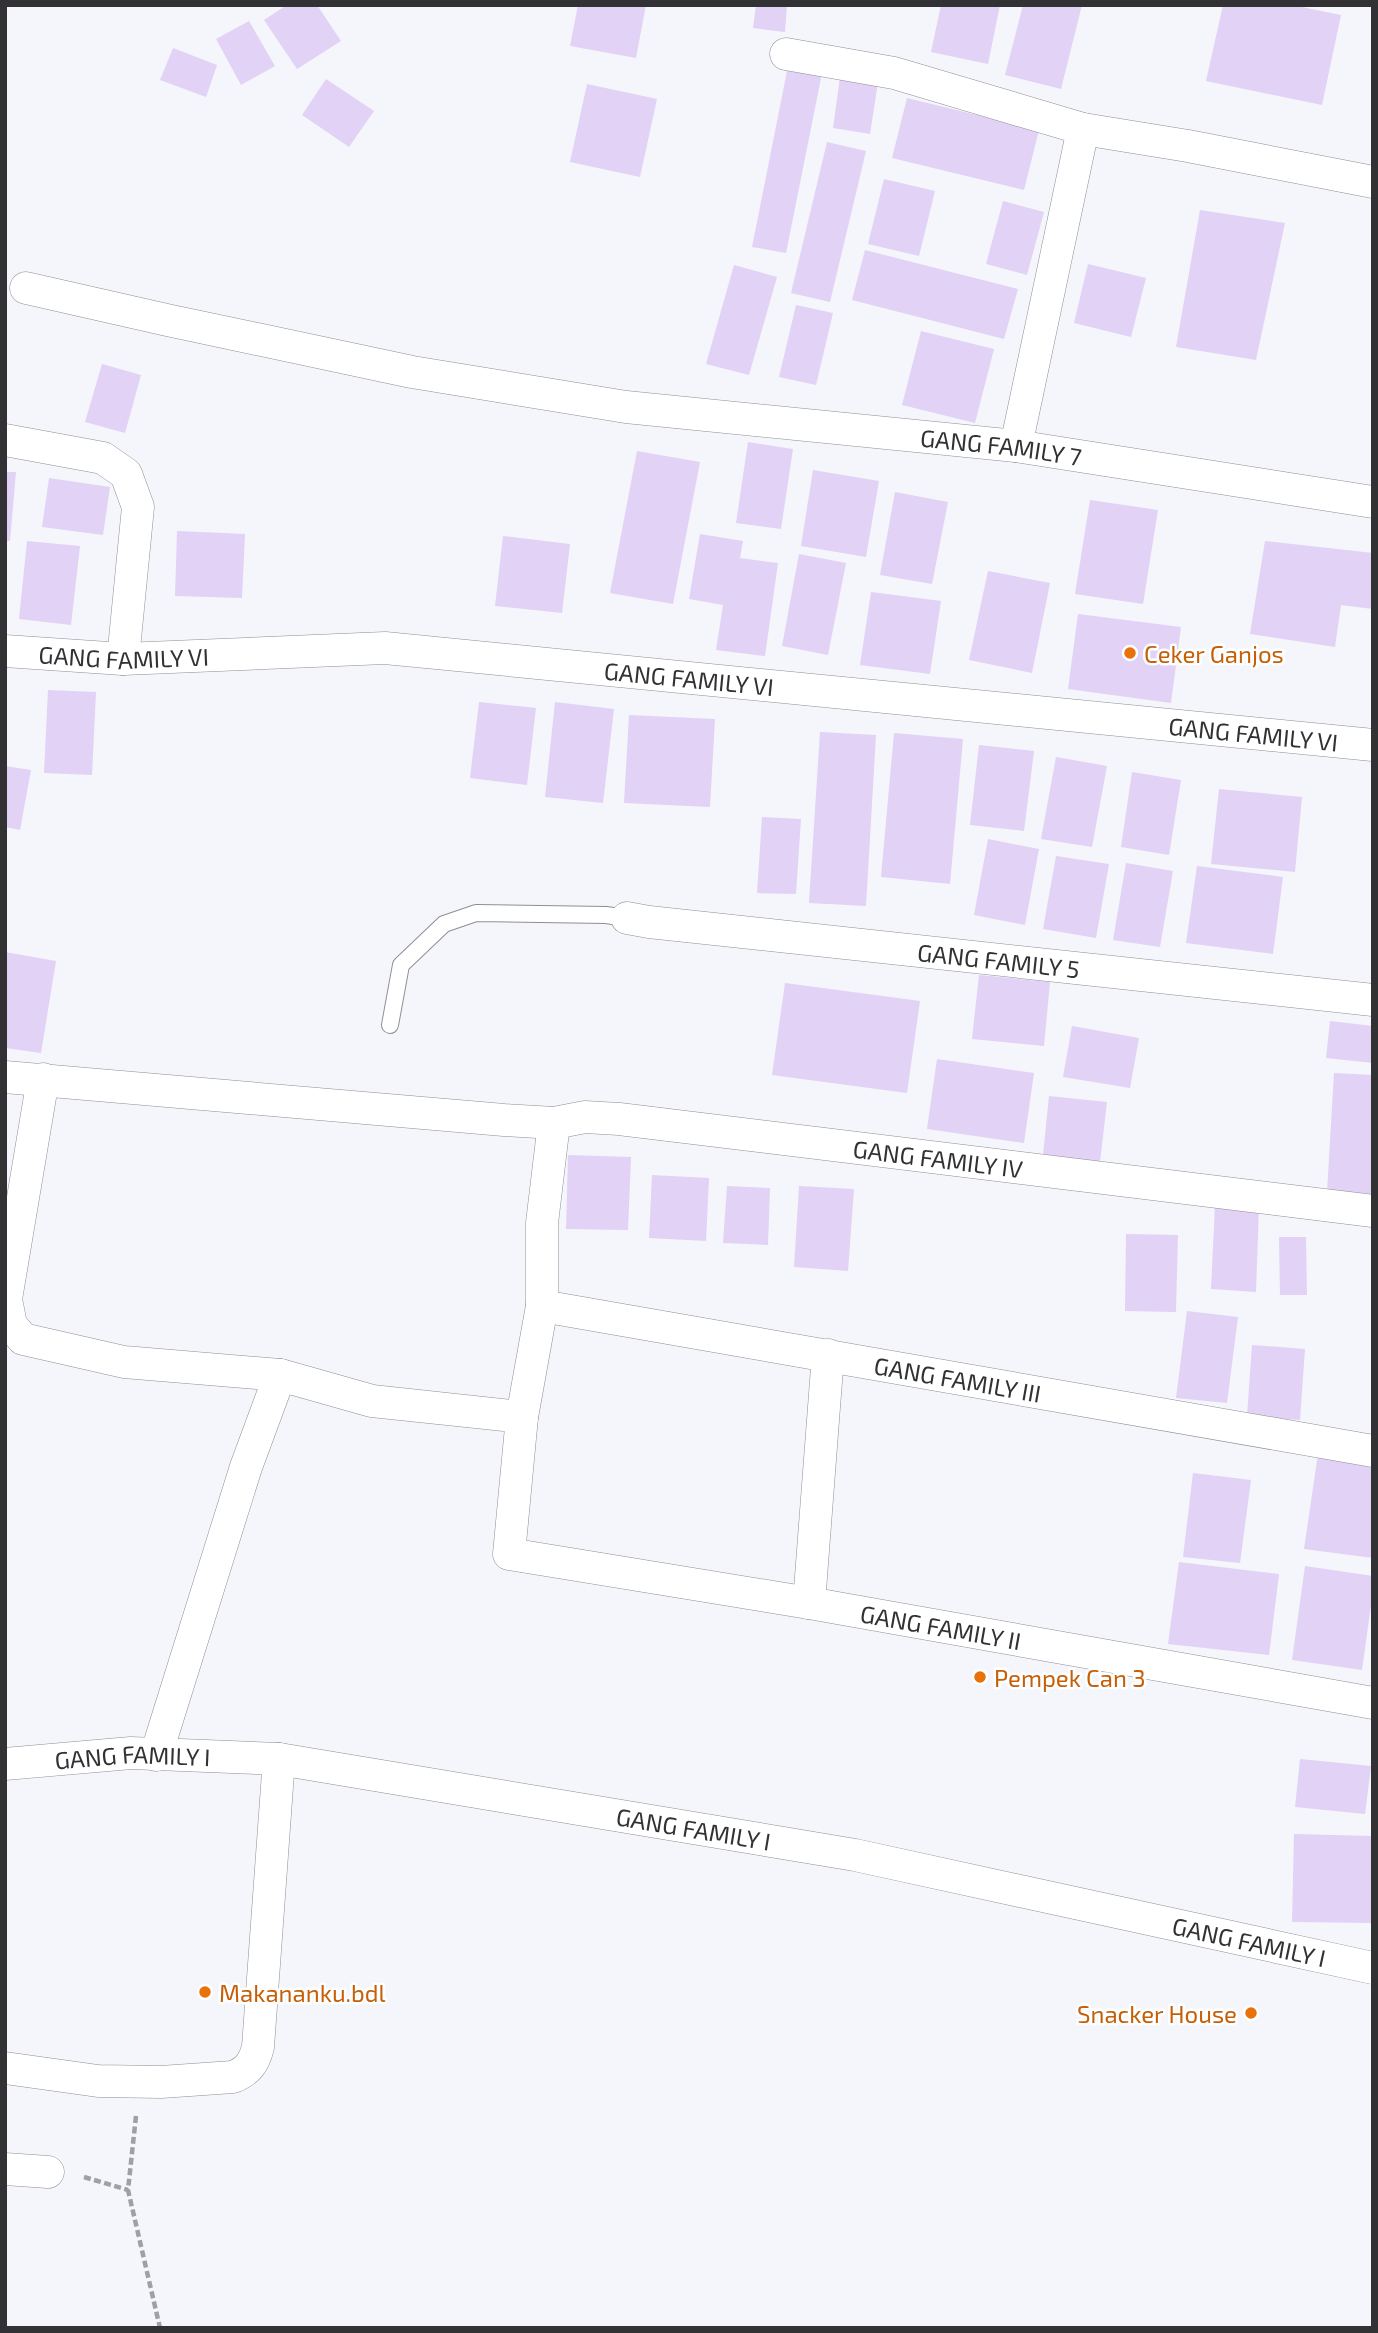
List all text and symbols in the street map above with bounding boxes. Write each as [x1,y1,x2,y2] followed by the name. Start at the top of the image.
[919,422,1084,471] street label: GANG FAMILY 7
[38,639,209,674] street label: GANG FAMILY VI
[1144,639,1284,668] place label: Ceker Ganjos
[1122,645,1138,661] marker: Ceker Ganjos
[603,655,775,701] street label: GANG FAMILY VI
[1167,711,1339,756] street label: GANG FAMILY VI
[916,937,1081,983] street label: GANG FAMILY 5
[852,1133,1025,1183] street label: GANG FAMILY IV
[872,1350,1043,1407] street label: GANG FAMILY III
[858,1598,1023,1655] street label: GANG FAMILY II
[994,1663,1146,1692] place label: Pempek Can 3
[972,1669,988,1685] marker: Pempek Can 3
[53,1738,211,1774] street label: GANG FAMILY I
[614,1801,773,1855] street label: GANG FAMILY I
[1170,1910,1329,1972] street label: GANG FAMILY I
[219,1978,386,2007] place label: Makananku.bdl
[197,1984,213,2000] marker: Makananku.bdl
[1077,1999,1237,2028] place label: Snacker House
[1243,2005,1259,2021] marker: Snacker House

